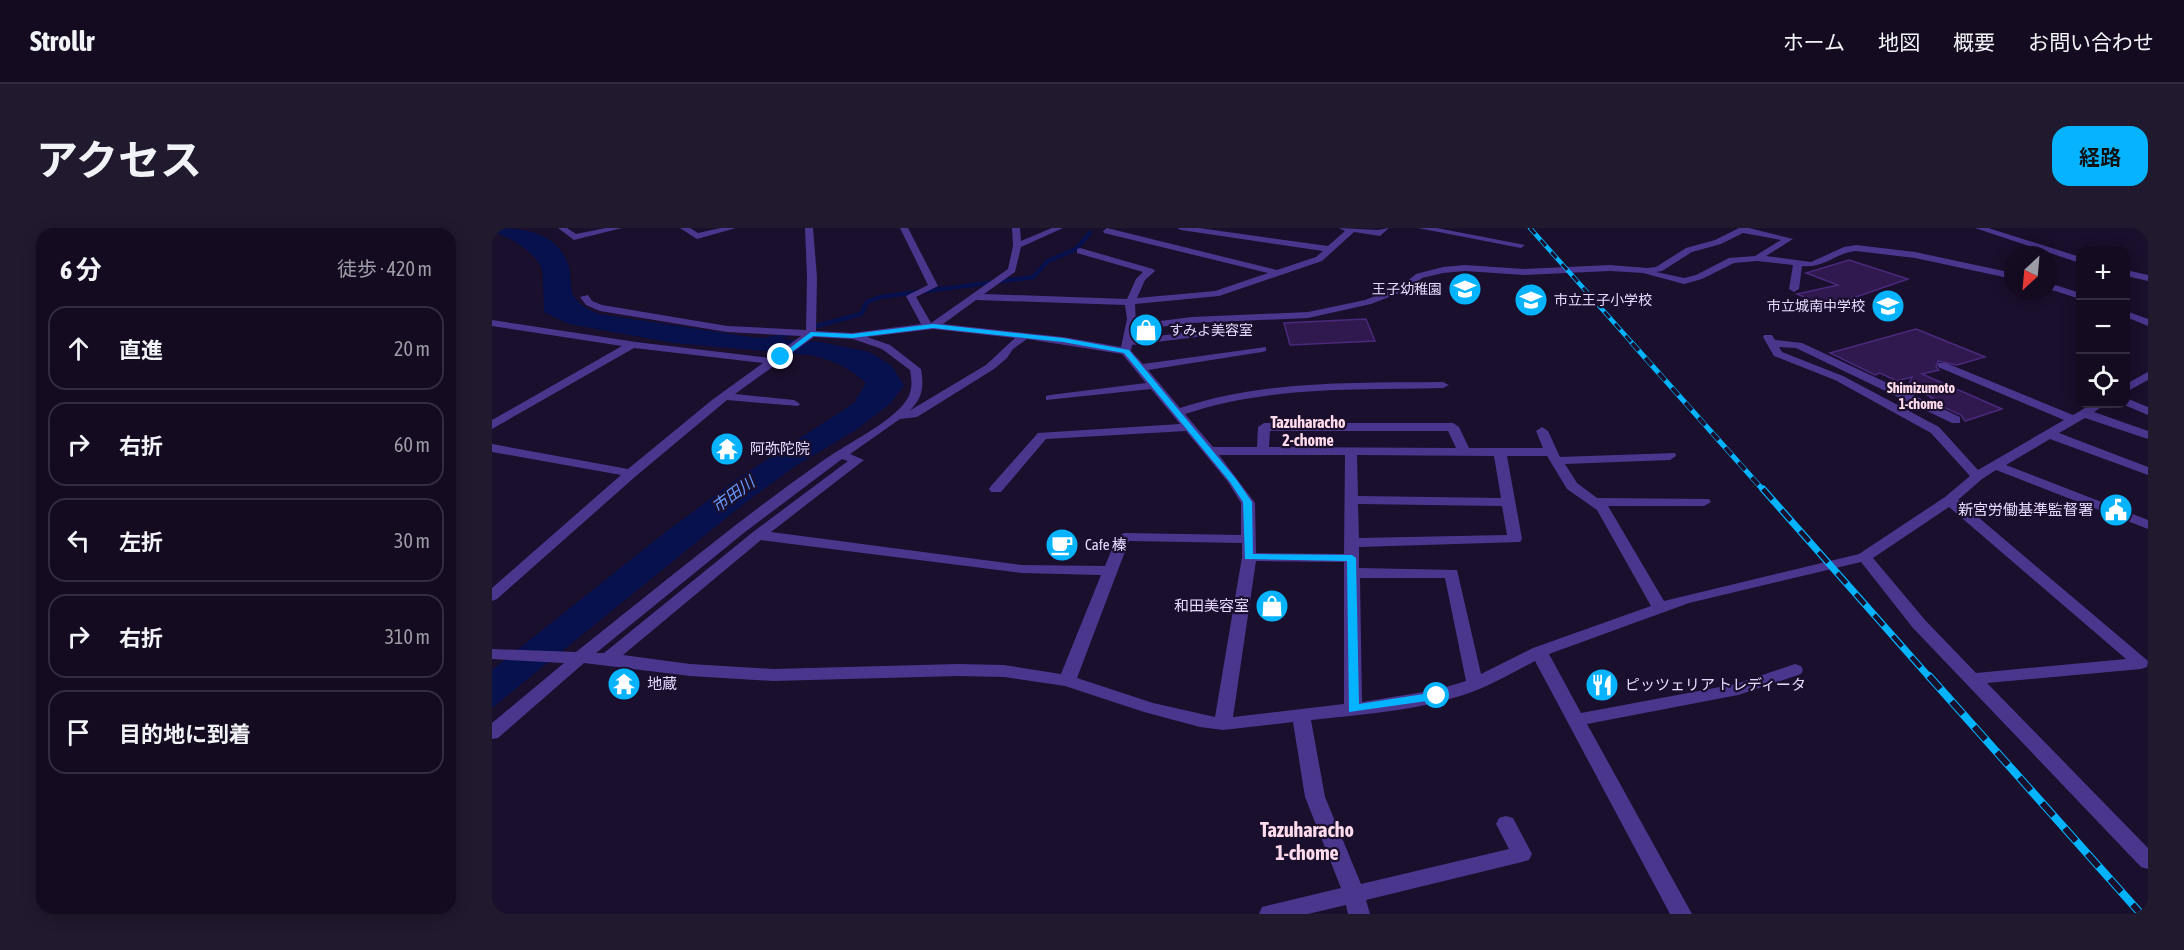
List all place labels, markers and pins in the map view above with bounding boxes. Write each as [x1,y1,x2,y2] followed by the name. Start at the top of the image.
[1447,271,1483,307] school or university icon: 王子幼稚園
[1372,281,1442,297] place label: 王子幼稚園
[1513,282,1549,318] school or university icon: 市立王子小学校
[1870,288,1906,324] school or university icon: 市立城南中学校
[1554,292,1652,308] place label: 市立王子小学校
[1767,298,1865,314] place label: 市立城南中学校
[1128,312,1164,348] shop icon: すみよ美容室
[1169,322,1253,338] place label: すみよ美容室
[709,431,745,467] temple icon: 阿弥陀院
[750,440,810,457] place label: 阿弥陀院
[2098,492,2134,528] public building icon: 新宮労働基準監督署
[1958,501,2093,518] place label: 新宮労働基準監督署
[1044,527,1080,563] cafe icon: Cafe 榛
[1085,536,1127,553] place label: Cafe 榛
[1254,588,1290,624] shop icon: 和田美容室
[1174,597,1249,614] place label: 和田美容室
[606,666,642,702] temple icon: 地蔵
[1584,667,1620,703] restaurant icon: ピッツェリア トレディータ
[647,675,677,692] place label: 地蔵
[1625,676,1806,693] place label: ピッツェリア トレディータ

